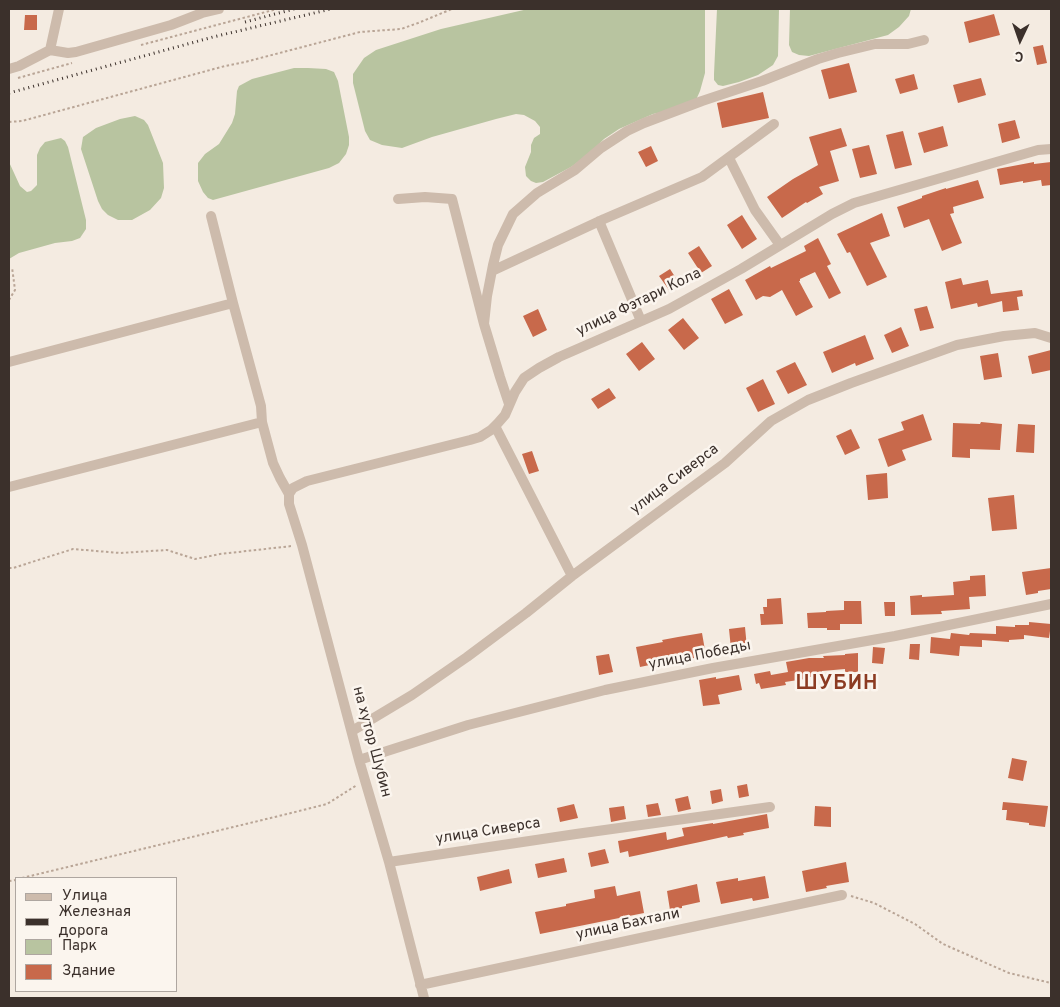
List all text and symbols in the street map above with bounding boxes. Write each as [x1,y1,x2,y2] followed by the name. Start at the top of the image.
[995,15,1045,65] north arrow
[1014,47,1024,64] text: С
[574,265,704,341] street label: улица Фэтари Кола
[627,441,723,519] street label: улица Сиверса
[647,637,753,675] street label: улица Победы
[795,673,879,697] district label: ШУБИН
[348,685,394,799] street label: на хутор Шубин
[434,815,542,849] street label: улица Сиверса
[15,877,178,992] legend
[62,887,107,906] text: Улица
[59,903,131,941] text: Железная дорога
[574,905,682,945] street label: улица Бахтали
[62,937,97,956] text: Парк
[62,962,115,981] text: Здание

